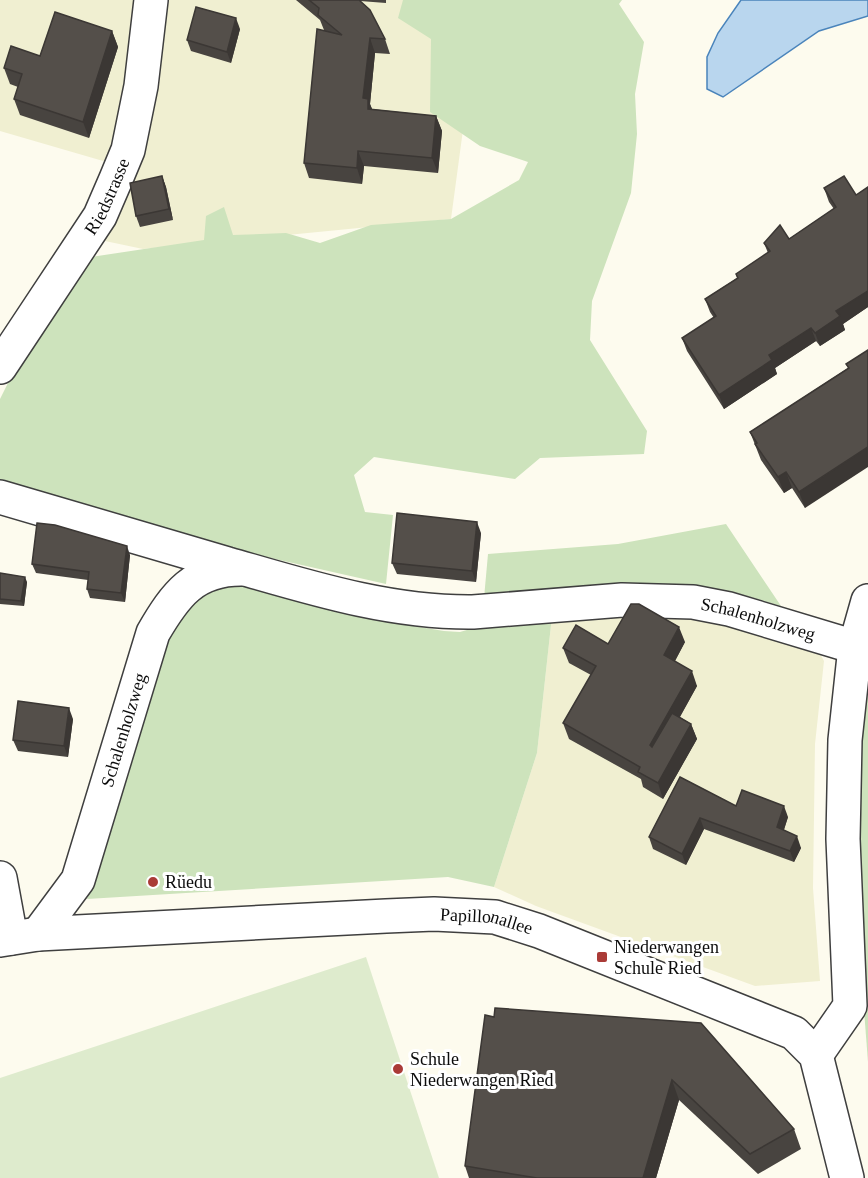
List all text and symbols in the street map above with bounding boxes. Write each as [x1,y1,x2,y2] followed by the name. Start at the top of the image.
[81,155,134,238] street label: Riedstrasse
[699,594,818,644] street label: Schalenholzweg
[97,671,150,789] street label: Schalenholzweg
[165,872,212,892] place label: Rüedu
[146,875,160,889] marker: Rüedu
[439,904,535,938] street label: Papillonallee
[614,937,719,978] place label: Niederwangen Schule Ried
[595,950,609,964] marker: Niederwangen Schule Ried
[410,1049,553,1090] place label: Schule Niederwangen Ried
[391,1062,405,1076] marker: Schule Niederwangen Ried

